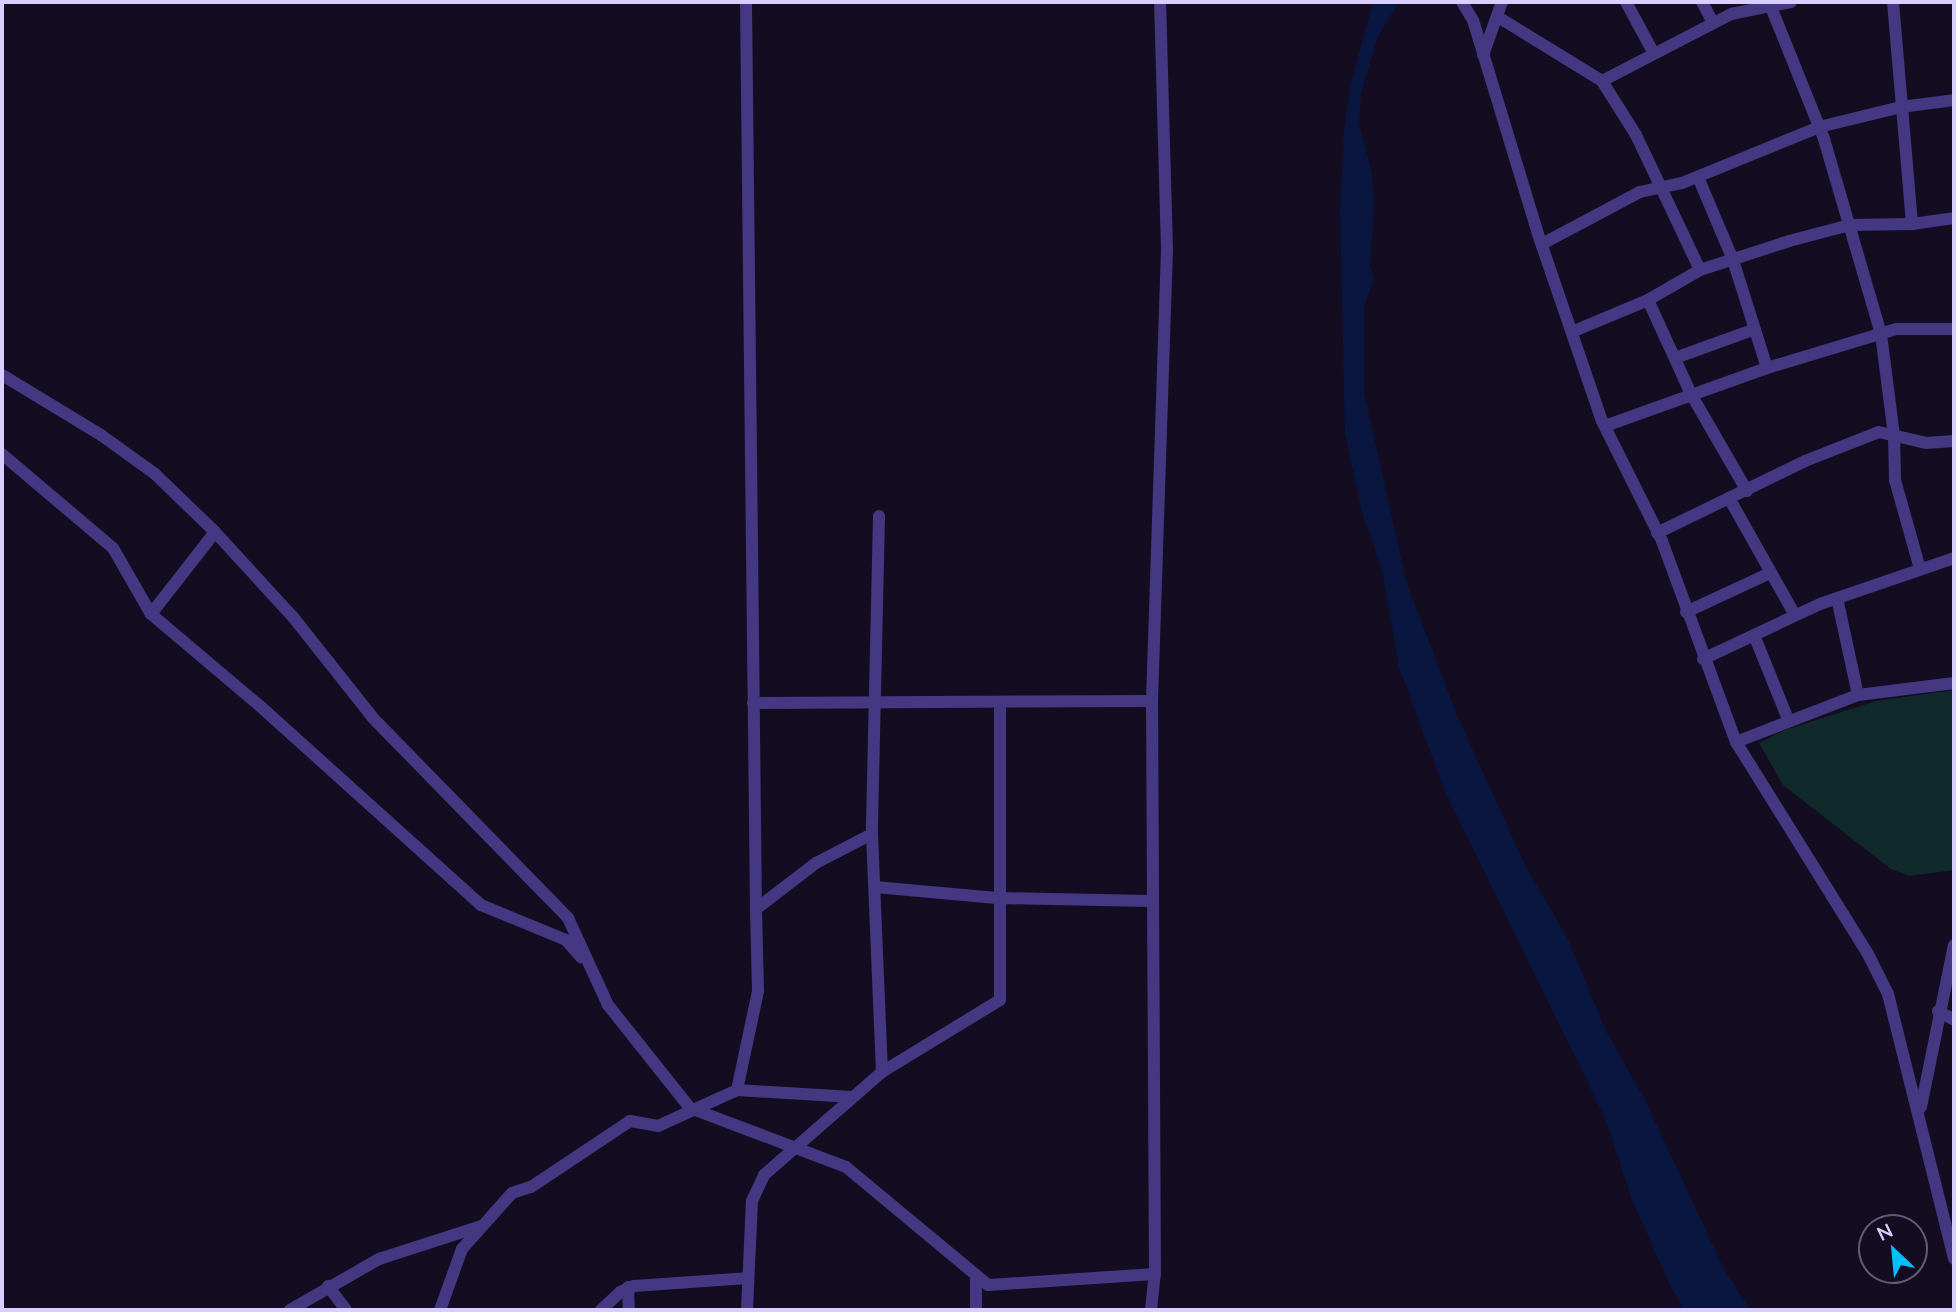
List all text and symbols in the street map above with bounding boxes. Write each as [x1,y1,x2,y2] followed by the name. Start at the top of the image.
[1858,1214,1928,1284] north arrow
[1873,1218,1896,1245] text: N

